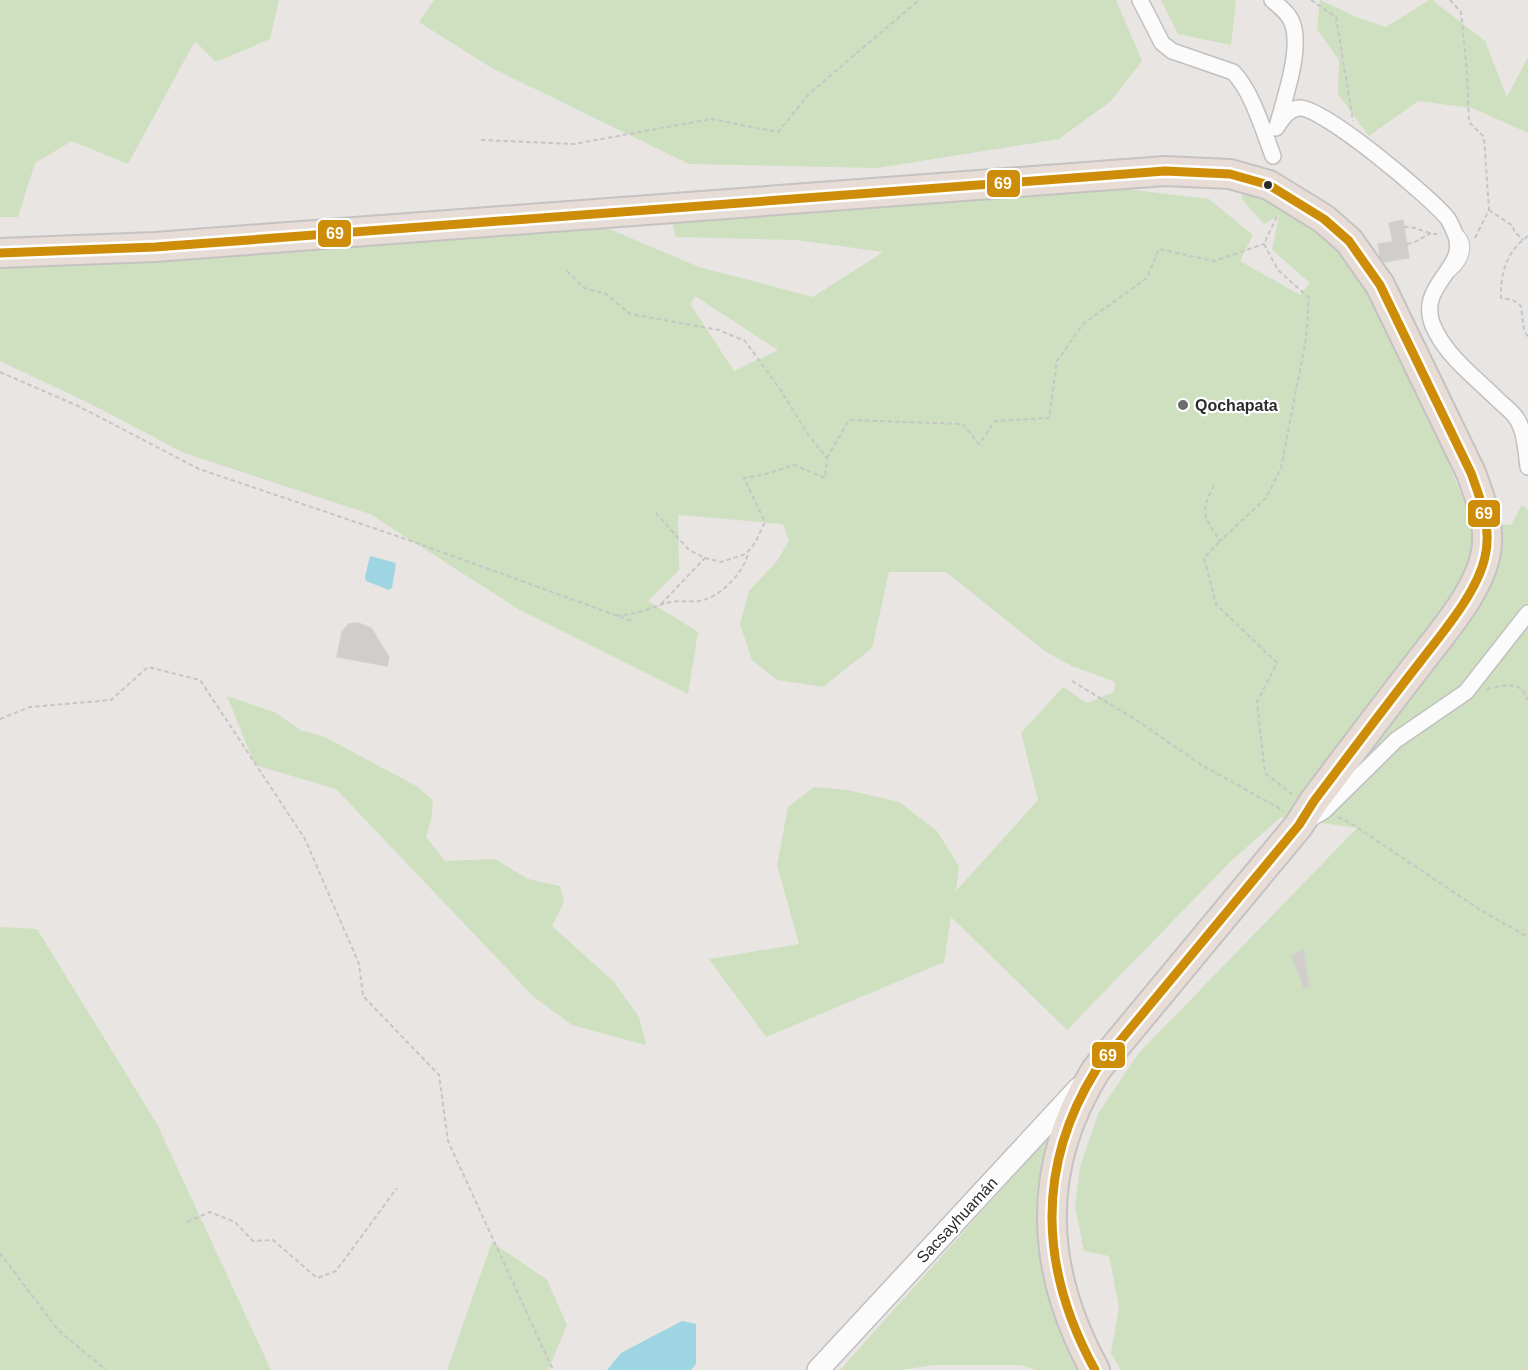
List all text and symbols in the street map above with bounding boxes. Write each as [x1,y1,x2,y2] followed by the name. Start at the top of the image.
[986,169,1021,198] line badge: 69
[994,175,1012,192] text: 69
[1262,179,1274,191] unlabelled marker
[317,219,352,248] line badge: 69
[326,225,344,242] text: 69
[1195,397,1278,414] place label: Qochapata
[1176,398,1190,412] marker: Qochapata
[1467,499,1501,528] line badge: 69
[1475,505,1493,522] text: 69
[1091,1041,1126,1069] line badge: 69
[1099,1047,1117,1064] text: 69
[913,1174,1001,1266] street label: Sacsayhuamán

